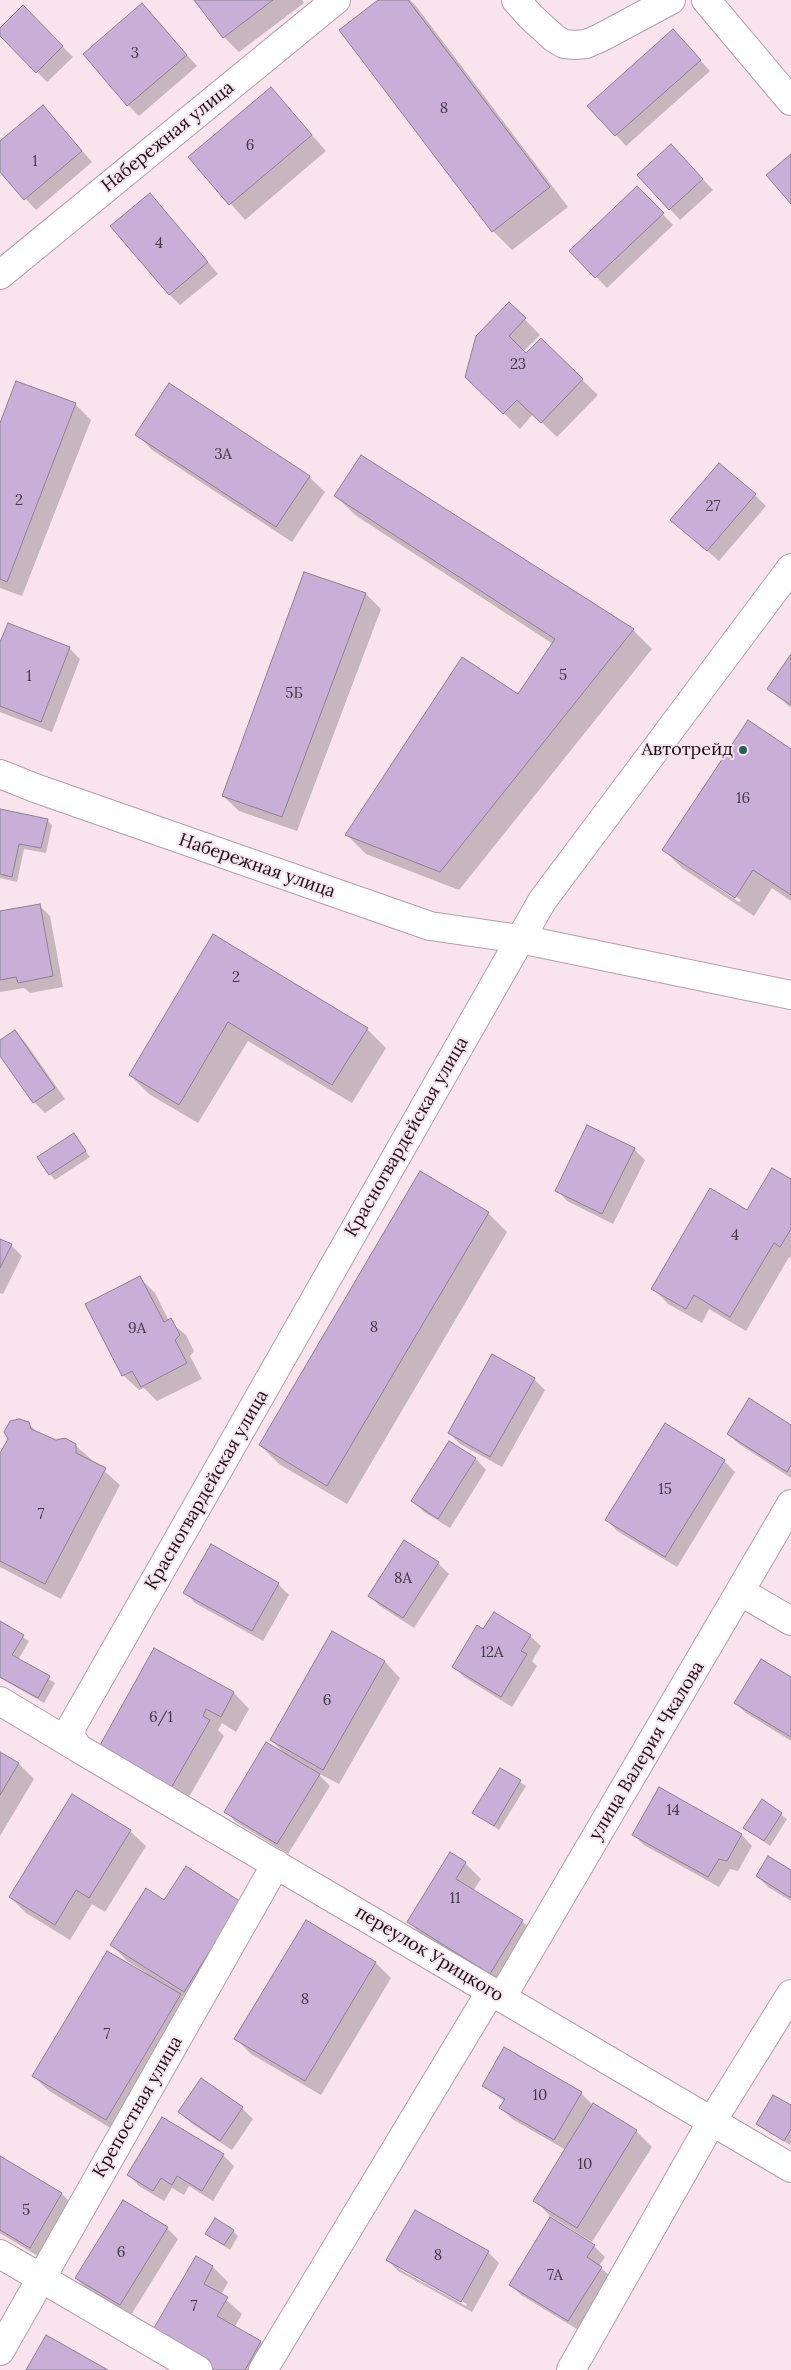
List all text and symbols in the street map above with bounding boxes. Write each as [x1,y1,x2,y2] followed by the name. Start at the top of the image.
[131,45,139,63] house number: 3
[97,77,239,197] street label: Набережная улица
[440,100,448,118] house number: 8
[246,137,254,155] house number: 6
[32,153,38,171] house number: 1
[155,235,163,253] house number: 4
[510,356,526,374] house number: 23
[214,446,232,464] house number: 3А
[15,492,23,510] house number: 2
[706,498,720,516] house number: 27
[559,667,567,685] house number: 5
[26,668,32,686] house number: 1
[285,685,303,703] house number: 5Б
[642,739,733,761] place label: Автотрейд
[737,744,749,756] marker: Автотрейд
[736,790,750,808] house number: 16
[176,829,338,903] street label: Набережная улица
[232,969,240,987] house number: 2
[341,1033,473,1241] street label: Красногвардейская улица
[731,1227,739,1245] house number: 4
[370,1319,378,1337] house number: 8
[128,1320,146,1338] house number: 9А
[141,1386,273,1594] street label: Красногвардейская улица
[658,1481,672,1499] house number: 15
[38,1506,44,1524] house number: 7
[394,1570,412,1588] house number: 8А
[481,1644,503,1662] house number: 12А
[585,1657,709,1845] street label: улица Валерия Чкалова
[323,1692,331,1710] house number: 6
[149,1709,173,1727] house number: 6/1
[666,1802,680,1820] house number: 14
[450,1890,460,1908] house number: 11
[351,1901,507,2007] street label: переулок Урицкого
[301,1991,309,2009] house number: 8
[104,2026,110,2044] house number: 7
[89,2032,187,2182] street label: Крепостная улица
[533,2087,547,2105] house number: 10
[578,2156,592,2174] house number: 10
[22,2202,30,2220] house number: 5
[117,2244,125,2262] house number: 6
[434,2247,442,2265] house number: 8
[547,2267,563,2285] house number: 7А
[191,2298,197,2316] house number: 7

